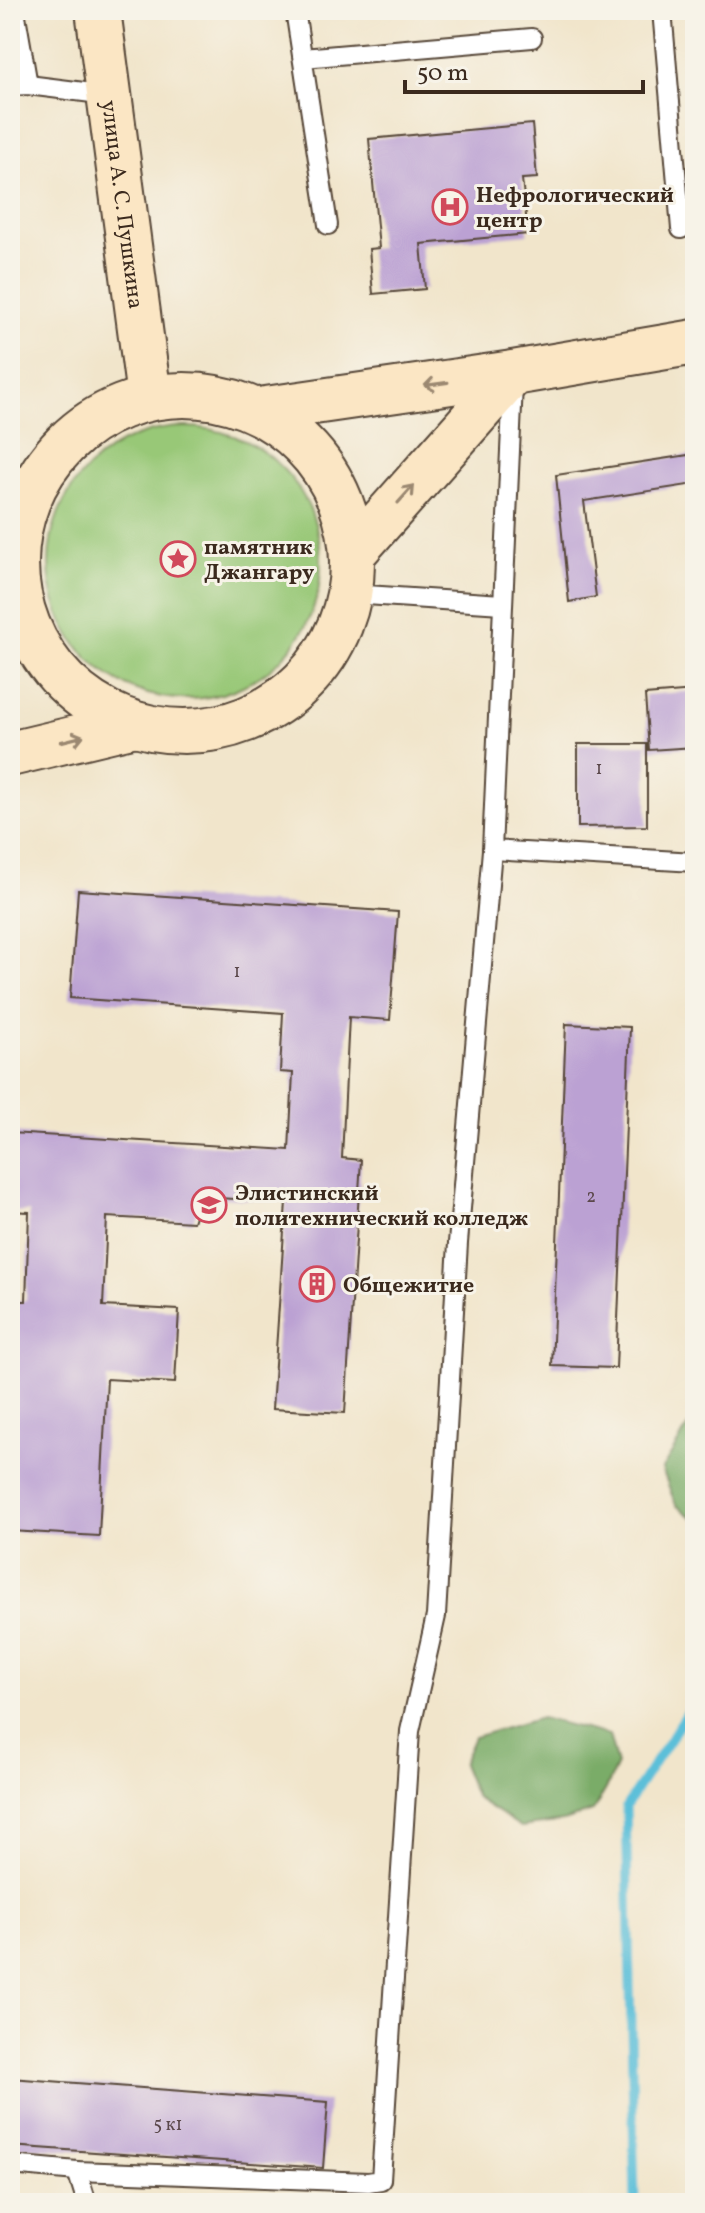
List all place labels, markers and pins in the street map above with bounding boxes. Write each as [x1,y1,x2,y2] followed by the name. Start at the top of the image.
[476,181,674,237] place label: Нефрологический центр
[431,188,469,226] hospital icon: Нефрологический центр
[204,533,315,589] place label: памятник Джангару
[159,540,197,578] place icon: памятник Джангару
[235,1179,528,1235] place label: Элистинский политехнический колледж
[190,1186,228,1224] school or university icon: Элистинский политехнический колледж
[298,1265,336,1303] building icon: Общежитие
[343,1271,474,1302] place label: Общежитие

